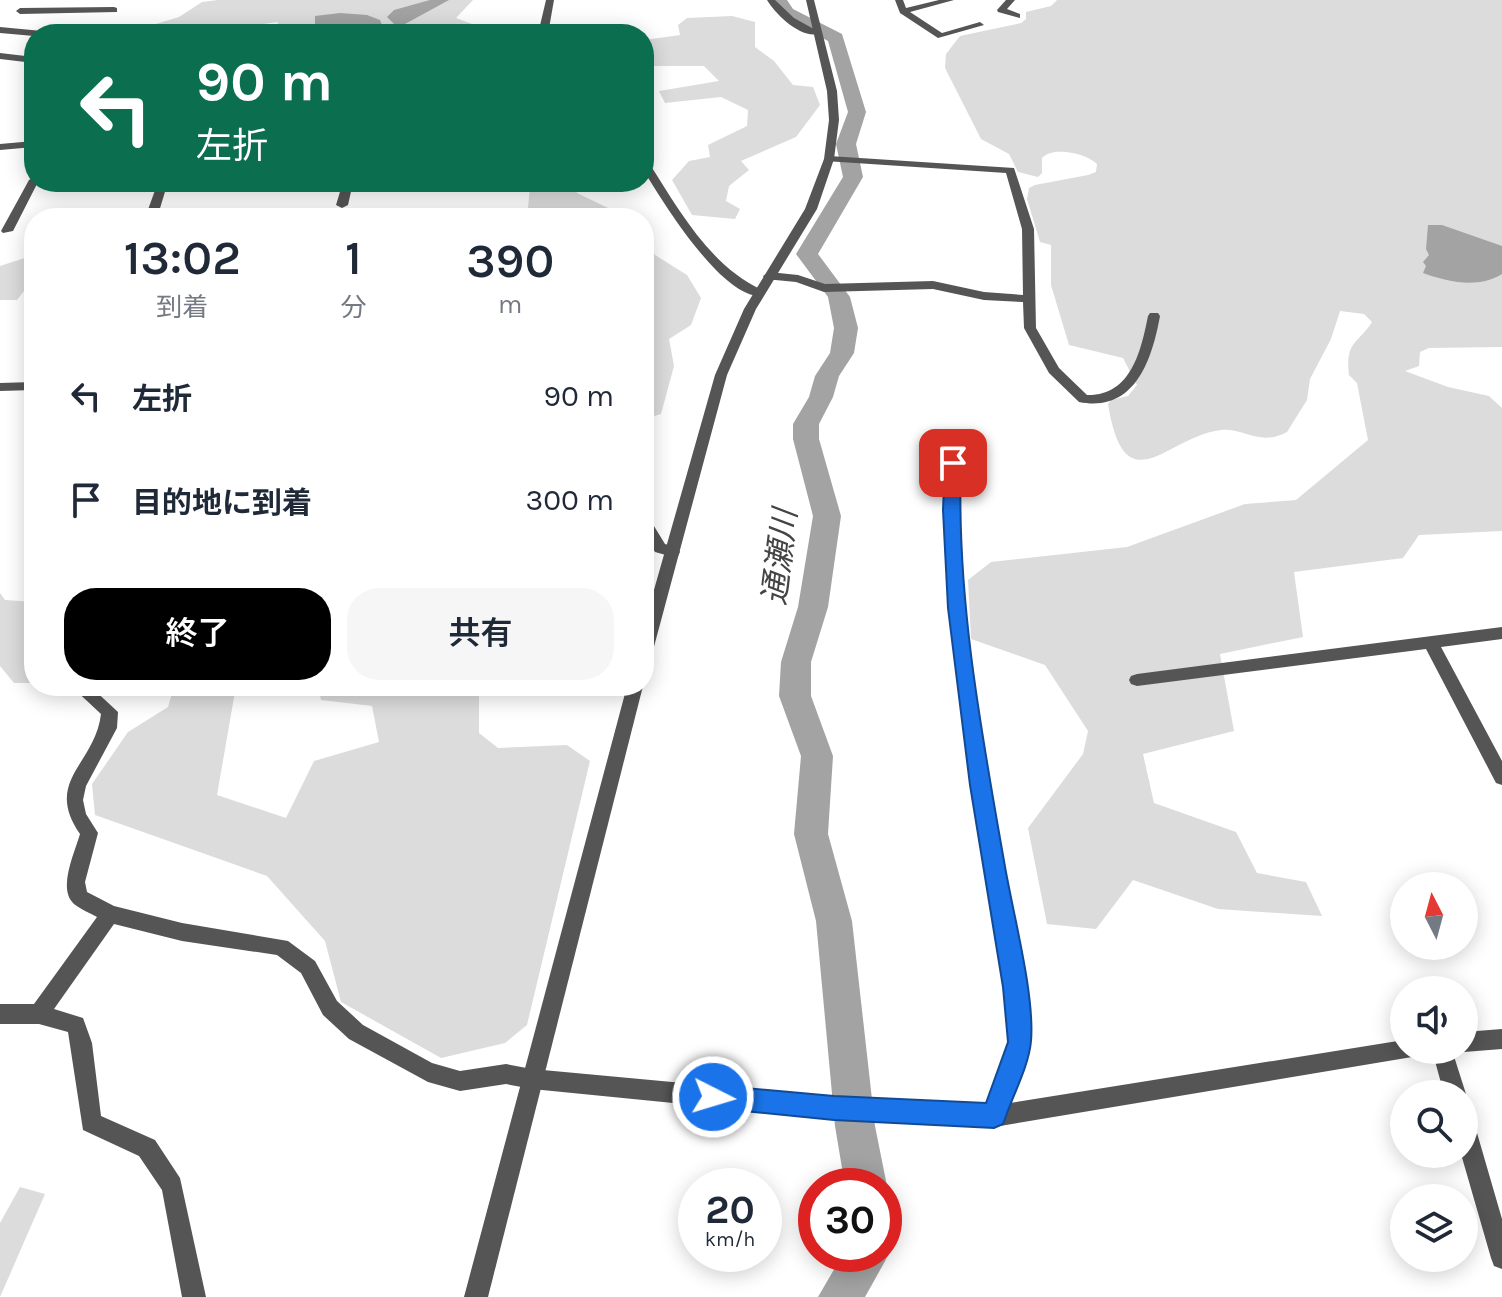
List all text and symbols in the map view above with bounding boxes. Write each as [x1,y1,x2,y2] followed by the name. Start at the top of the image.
[196,49,333,114] text: 90 m
[64,56,168,160] icon: left
[196,125,268,167] text: 左折
[124,230,241,286] text: 13:02
[345,230,362,286] text: 1
[466,233,554,289] text: 390
[498,289,522,320] text: m
[156,292,208,323] text: 到着
[341,292,367,323] text: 分
[64,374,108,418] icon: left
[544,378,614,414] text: 90 m
[132,381,192,417] text: 左折
[919,429,987,497] pin
[931,441,975,485] icon: arrive
[64,478,108,522] icon: arrive
[525,482,614,518] text: 300 m
[132,485,312,521] text: 目的地に到着
[756,504,805,607] water label: 通瀬川
[64,588,331,680] button: 終了
[347,588,614,680] button: 共有
[1390,872,1478,960] north arrow
[1390,872,1478,1272] map controls
[1390,976,1478,1064] button: sound
[671,1055,755,1139] position arrow
[1390,1080,1478,1168] button: search
[798,1168,902,1272] speed limit sign: 30
[1390,1184,1478,1272] button: layers
[705,1186,755,1233] text: 20
[705,1228,755,1251] text: km/h

